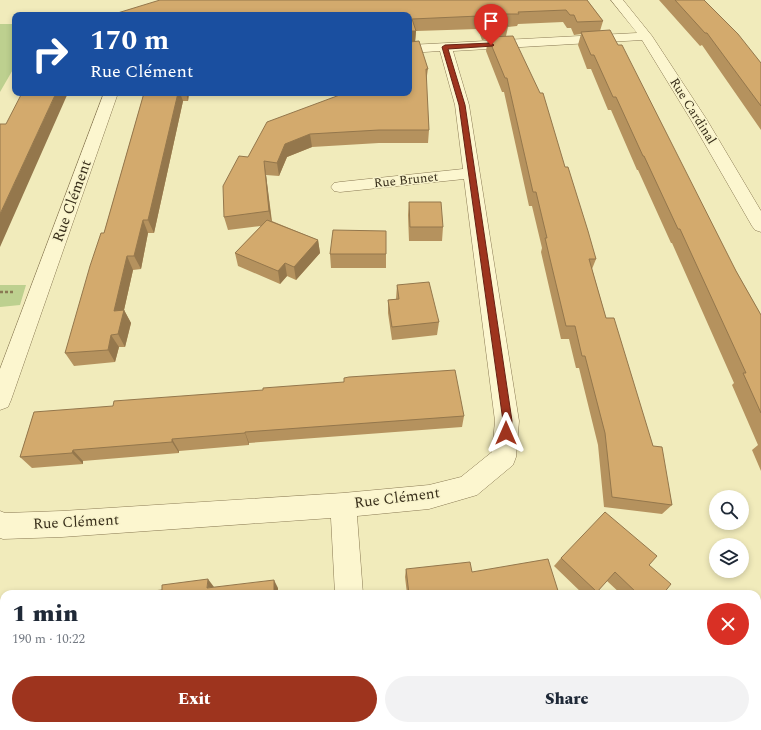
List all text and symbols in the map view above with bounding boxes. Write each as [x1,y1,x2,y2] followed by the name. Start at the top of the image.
[474,4,508,45] pin
[480,10,502,32] icon: arrive
[90,19,169,62] text: 170 m
[24,28,76,80] icon: right
[90,58,193,85] text: Rue Clément
[665,74,722,148] street label: Rue Cardinal
[46,157,98,245] street label: Rue Clément
[373,167,440,193] street label: Rue Brunet
[485,412,527,454] position arrow
[353,481,441,515] street label: Rue Clément
[709,490,749,578] map controls
[709,490,749,530] button: search
[32,508,120,536] street label: Rue Clément
[709,538,749,578] button: layers
[12,596,78,632] text: 1 min
[707,603,749,645] button: close
[12,629,85,649] text: 190 m · 10:22
[12,676,377,722] button: Exit
[385,676,749,722] button: Share

